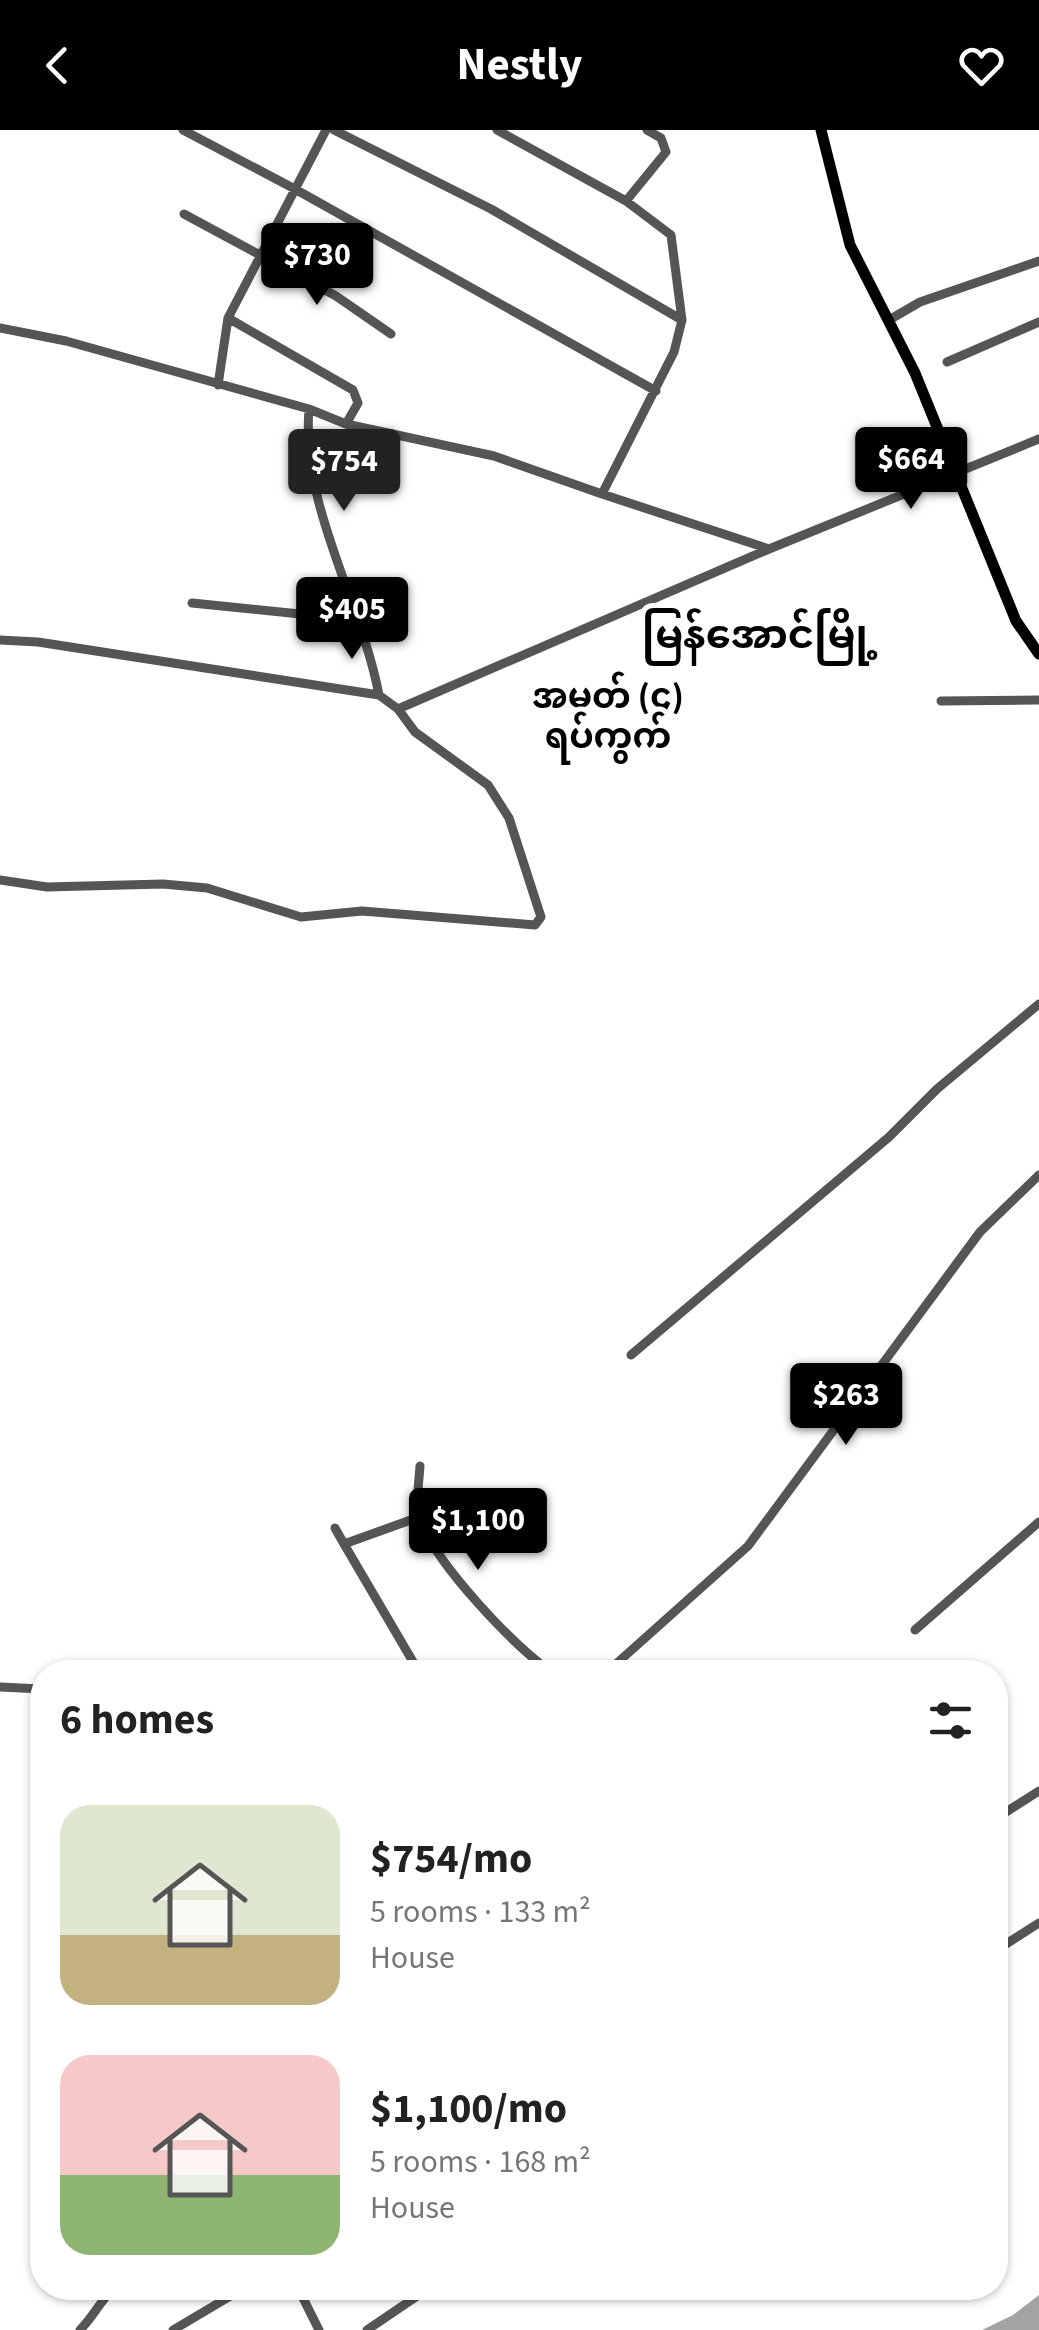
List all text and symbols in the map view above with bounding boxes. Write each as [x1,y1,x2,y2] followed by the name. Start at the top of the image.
[457,33,582,97] text: Nestly
[30,38,85,93] icon: back
[954,38,1009,93] icon: heart
[258,223,376,308] pin: $730
[283,232,351,278] text: $730
[852,427,970,512] pin: $664
[285,429,403,514] pin: $754
[877,436,945,482] text: $664
[310,438,378,484] text: $754
[293,577,411,662] pin: $405
[318,586,386,632] text: $405
[642,607,878,666] district label: မြန်အောင်မြို့
[532,671,684,765] district label: အမှတ် (၄) ရပ်ကွက်
[787,1363,905,1448] pin: $263
[812,1372,880,1418] text: $263
[397,1488,559,1573] pin: $1,100
[431,1497,525,1543] text: $1,100
[60,1690,214,1750] text: 6 homes
[923,1693,978,1748] icon: filters
[370,1829,532,1889] text: $754/mo
[140,1845,260,1965] icon: home
[370,1889,591,1935] text: 5 rooms · 133 m²
[370,1935,455,1981] text: House
[370,2079,567,2139] text: $1,100/mo
[140,2095,260,2215] icon: home
[370,2139,591,2185] text: 5 rooms · 168 m²
[370,2185,455,2231] text: House

